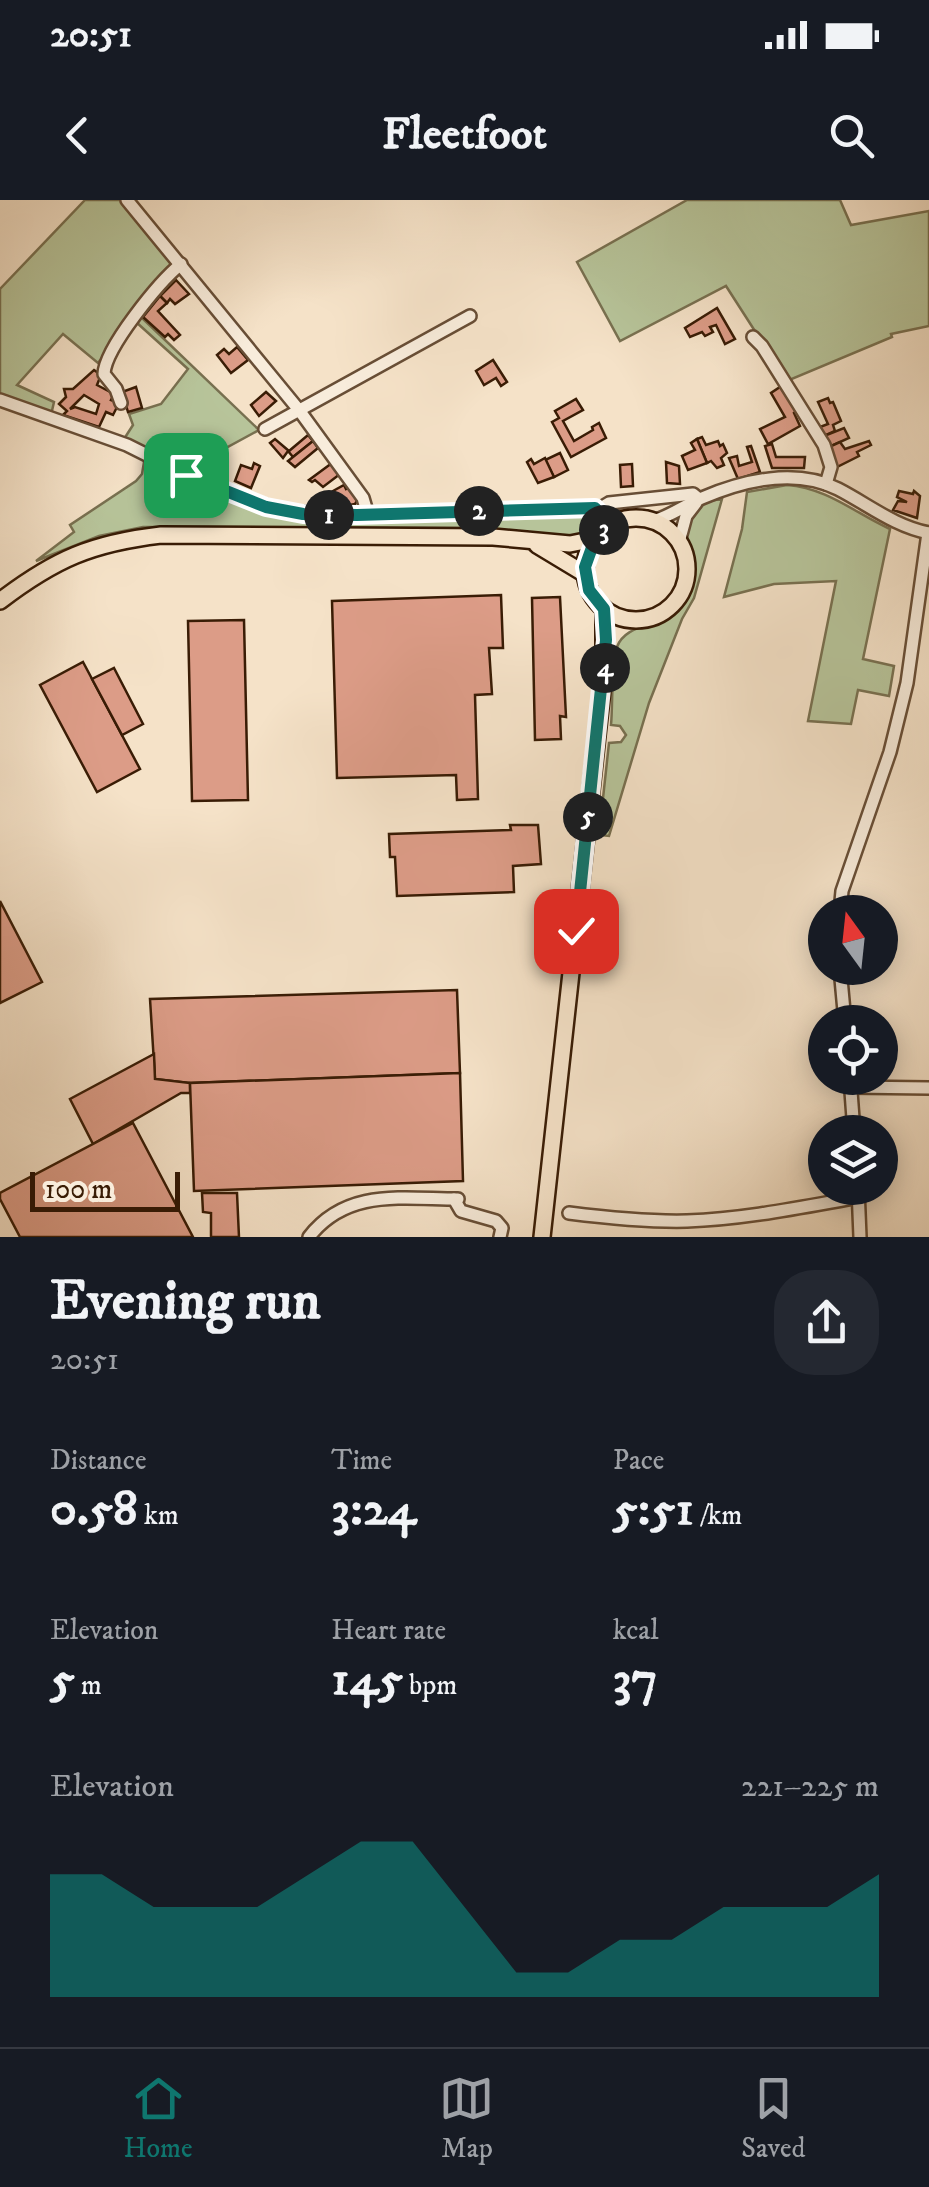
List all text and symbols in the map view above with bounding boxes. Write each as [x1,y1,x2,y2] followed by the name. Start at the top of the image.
[50,11,132,59] text: 20:51
[382,107,547,163] text: Fleetfoot
[50,108,105,163] icon: back
[824,108,879,163] icon: search
[144,433,229,518] pin
[159,448,214,503] icon: arrive
[454,486,504,536] pin: 2
[304,490,354,540] pin: 1
[472,493,486,528] text: 2
[324,497,334,532] text: 1
[579,505,629,555] pin: 3
[599,512,609,547] text: 3
[580,643,630,693] pin: 4
[597,650,613,685] text: 4
[563,792,613,842] pin: 5
[581,799,595,834] text: 5
[534,889,619,974] pin
[808,895,898,985] north arrow
[808,895,898,1205] map controls
[549,904,604,959] icon: check
[808,1005,898,1095] button: locate
[808,1115,898,1205] button: layers
[30,1167,180,1211] scale bar
[45,1172,112,1207] text: 100 m
[50,1268,321,1337] text: Evening run
[774,1270,879,1375] button: share
[50,1340,119,1380] text: 20:51
[50,1443,146,1478] text: Distance
[331,1443,392,1478] text: Time
[613,1443,664,1478] text: Pace
[50,1478,138,1541] text: 0.58
[331,1478,416,1541] text: 3:24
[613,1478,694,1541] text: 5:51
[138,1498,179,1533] text: km
[694,1498,742,1533] text: /km
[50,1613,158,1648] text: Elevation
[331,1613,446,1648] text: Heart rate
[613,1613,659,1648] text: kcal
[50,1648,75,1711] text: 5
[331,1648,403,1711] text: 145
[613,1648,658,1711] text: 37
[75,1668,102,1703] text: m
[403,1668,457,1703] text: bpm
[50,1767,174,1807] text: Elevation
[741,1767,879,1807] text: 221–225 m
[123,2071,193,2166] tab: Home
[439,2071,494,2166] tab: Map
[741,2071,806,2166] tab: Saved

